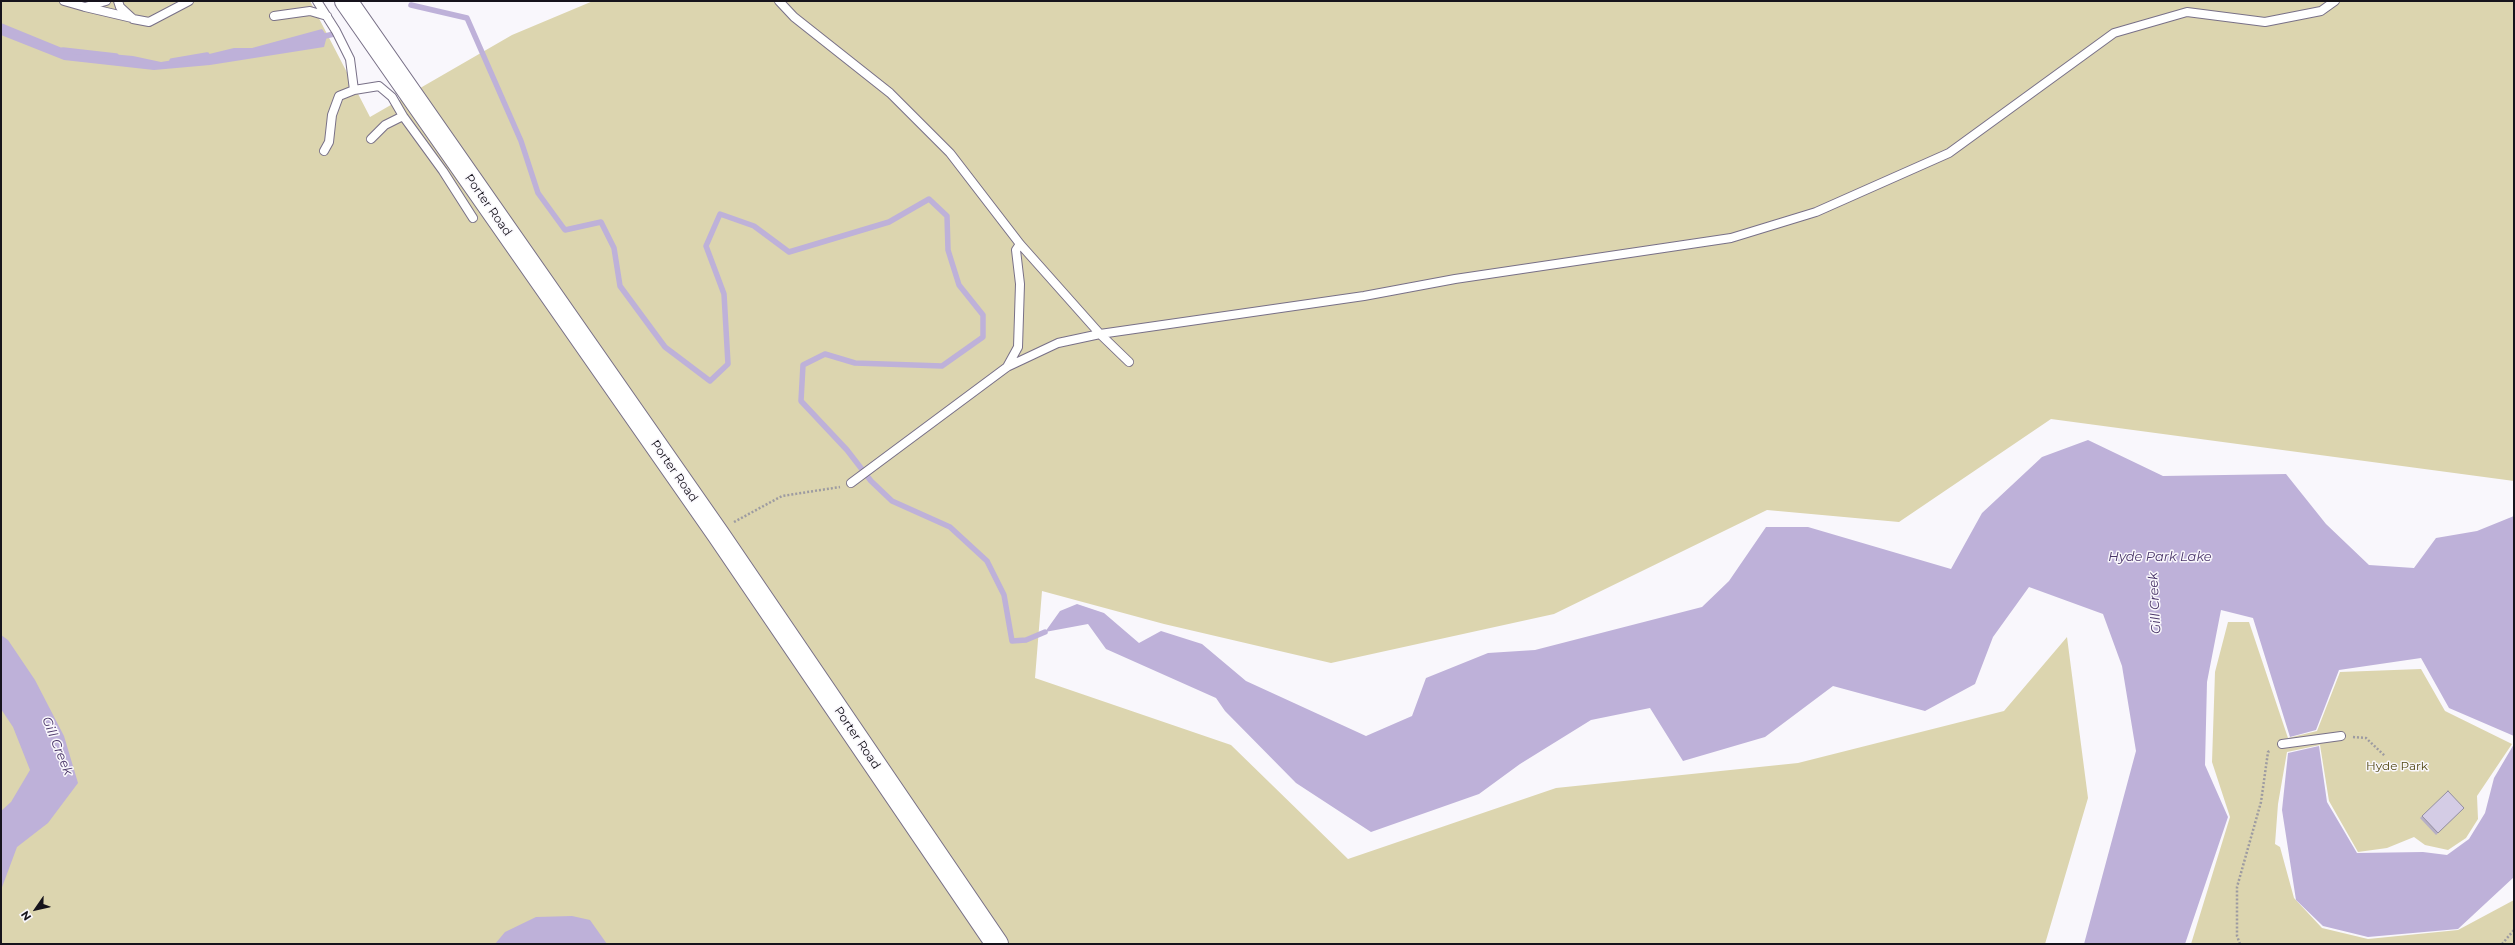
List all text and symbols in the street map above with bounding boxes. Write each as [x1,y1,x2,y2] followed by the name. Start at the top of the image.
[461,171,515,239] street label: Porter Road
[647,437,701,505] street label: Porter Road
[2108,549,2212,565] water label: Hyde Park Lake
[2146,572,2164,634] water label: Gill Creek
[831,704,883,772] street label: Porter Road
[38,714,76,778] water label: Gill Creek
[2366,759,2428,773] park label: Hyde Park
[16,889,56,929] north arrow
[18,908,34,923] text: N

